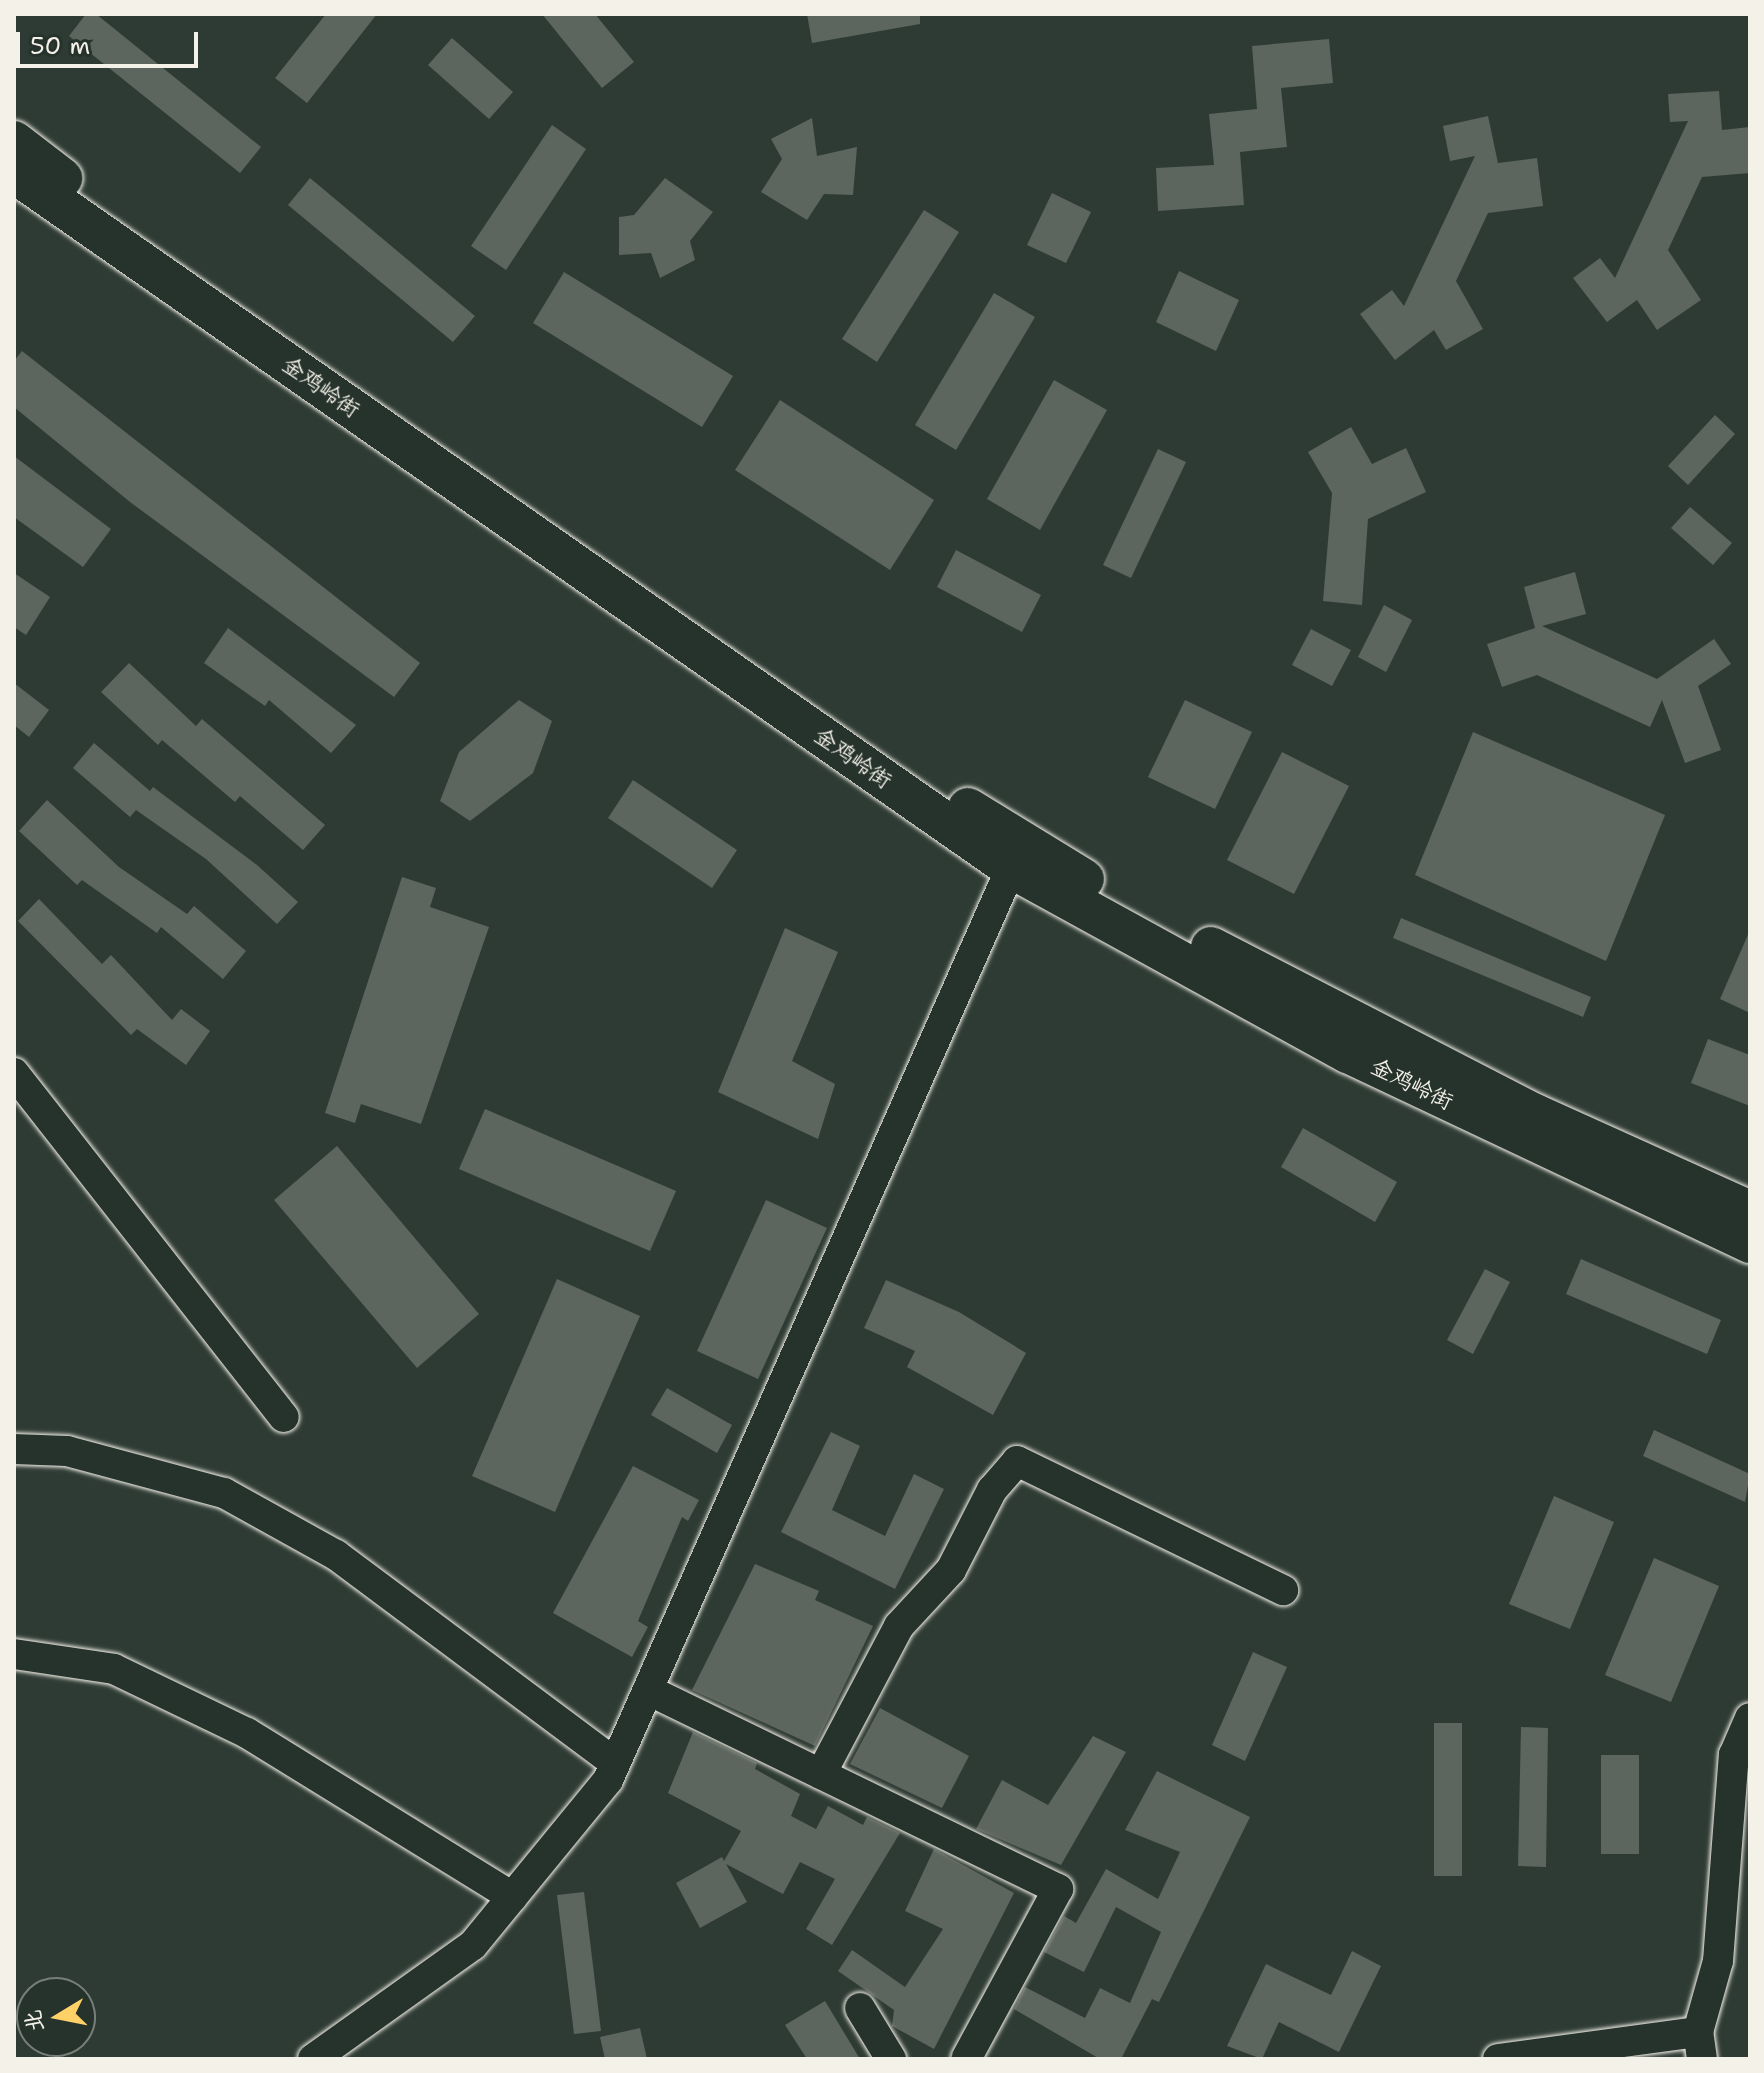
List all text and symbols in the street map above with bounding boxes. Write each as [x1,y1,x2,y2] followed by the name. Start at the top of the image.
[20,16,202,66] scale bar
[30,30,90,62] text: 50 m
[277,351,365,423] street label: 金鸡岭街
[809,722,897,794] street label: 金鸡岭街
[1367,1053,1457,1115] street label: 金鸡岭街
[16,1977,96,2057] north arrow
[18,2008,50,2034] text: 北

